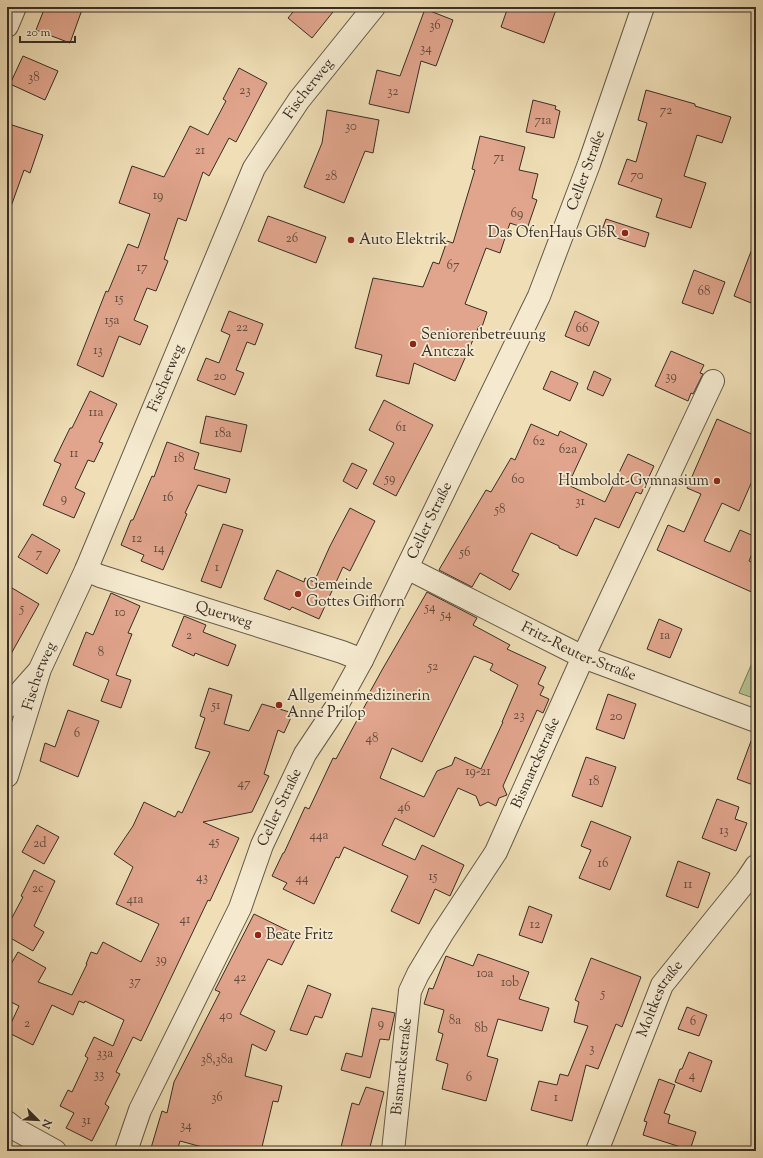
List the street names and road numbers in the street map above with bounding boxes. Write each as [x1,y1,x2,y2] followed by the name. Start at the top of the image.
[279,54,339,123] street label: Fischerweg
[562,127,610,214] street label: Celler Straße
[143,341,190,415] street label: Fischerweg
[402,478,458,563] street label: Celler Straße
[193,596,255,634] street label: Querweg
[517,617,639,686] street label: Fritz-Reuter-Straße
[17,639,62,713] street label: Fischerweg
[506,714,565,812] street label: Bismarckstraße
[252,765,307,850] street label: Celler Straße
[632,956,688,1040] street label: Moltkestraße
[386,1017,418,1116] street label: Bismarckstraße

